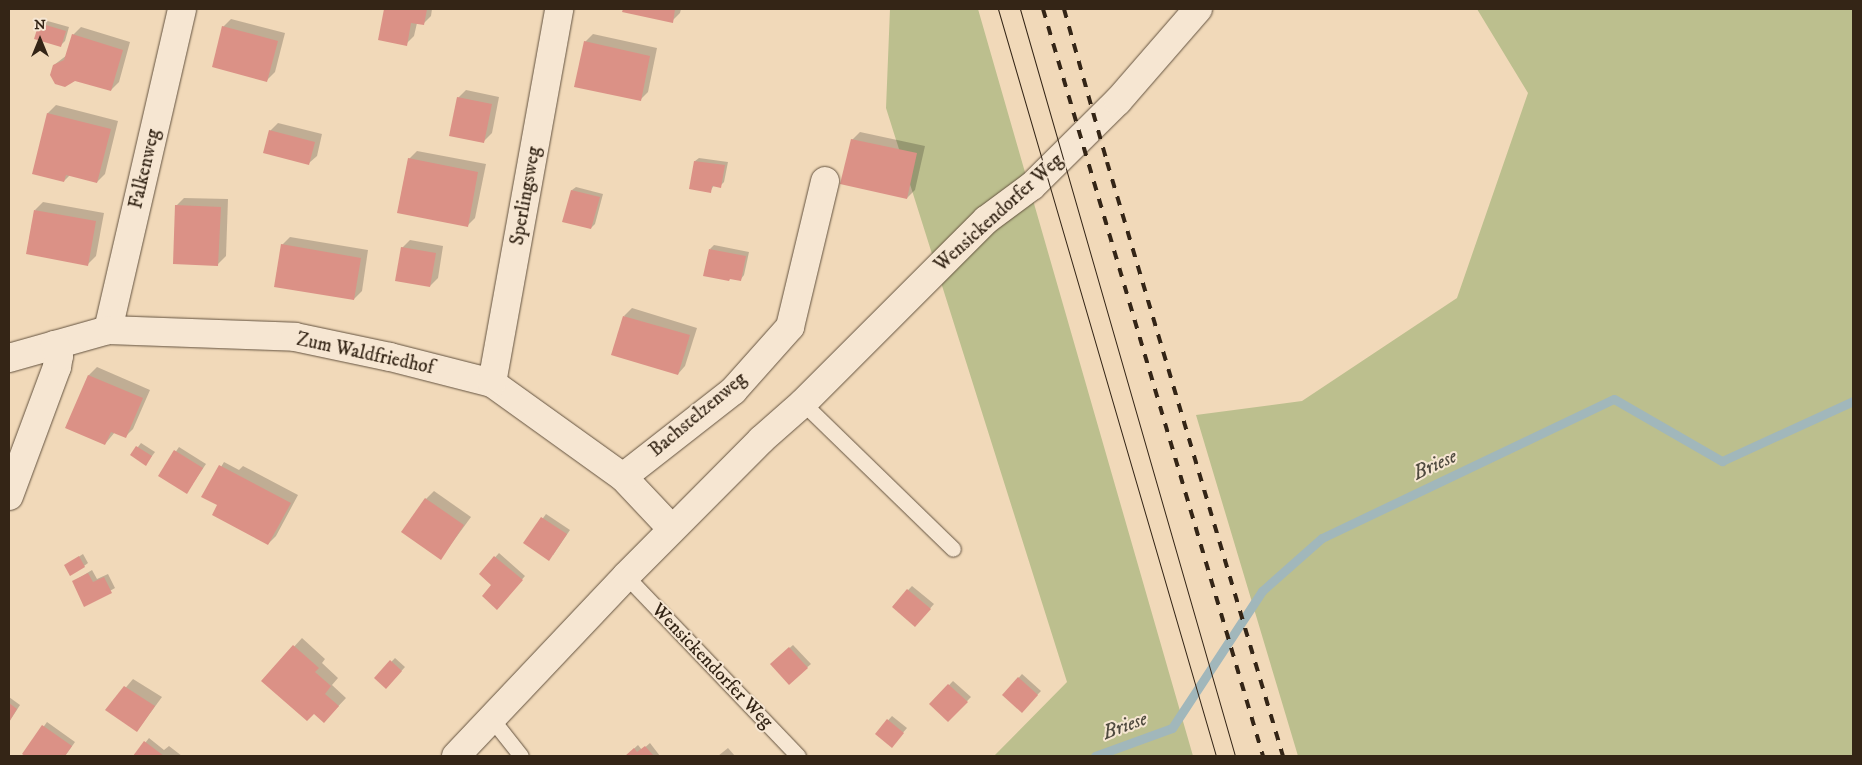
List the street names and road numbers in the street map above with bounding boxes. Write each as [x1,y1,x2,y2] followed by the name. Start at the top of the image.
[125,127,165,211] street label: Falkenweg
[506,145,546,247] street label: Sperlingsweg
[930,149,1068,277] street label: Wensickendorfer Weg
[294,328,436,380] street label: Zum Waldfriedhof
[645,368,751,462] street label: Bachstelzenweg
[646,599,778,733] street label: Wensickendorfer Weg

